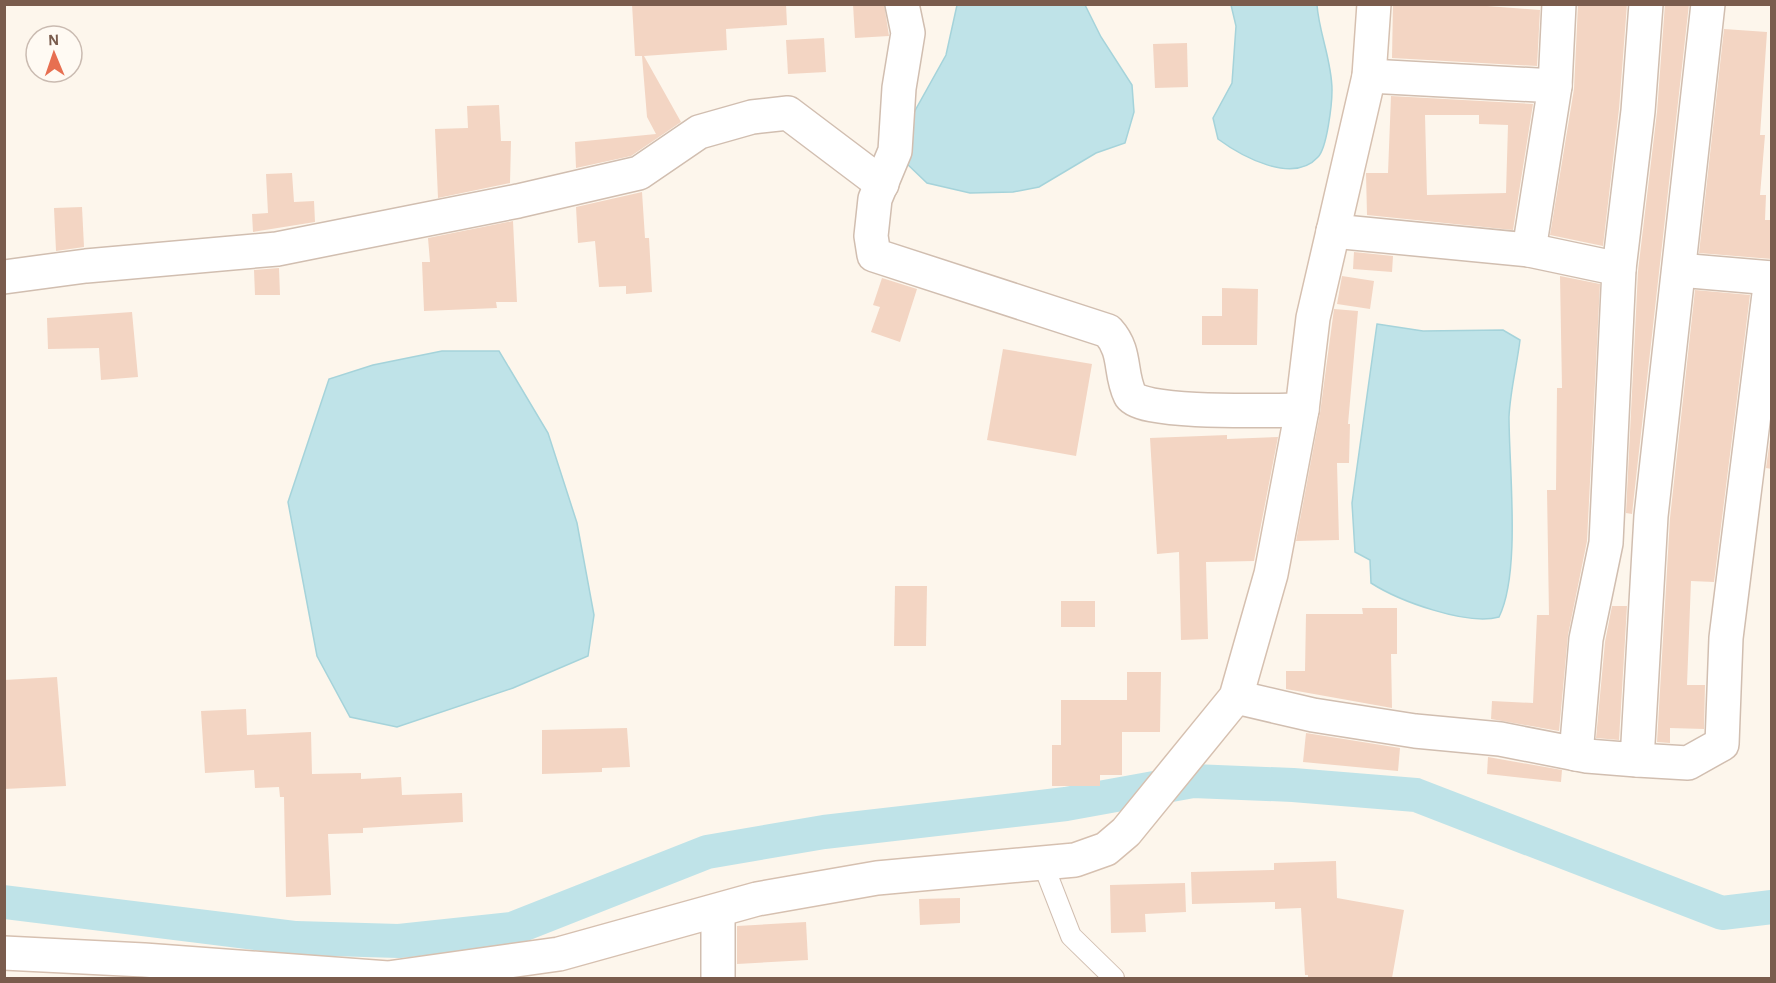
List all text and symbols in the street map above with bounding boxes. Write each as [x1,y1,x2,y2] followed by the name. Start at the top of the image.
[24,24,84,84] north arrow
[48,32,59,48] text: N

